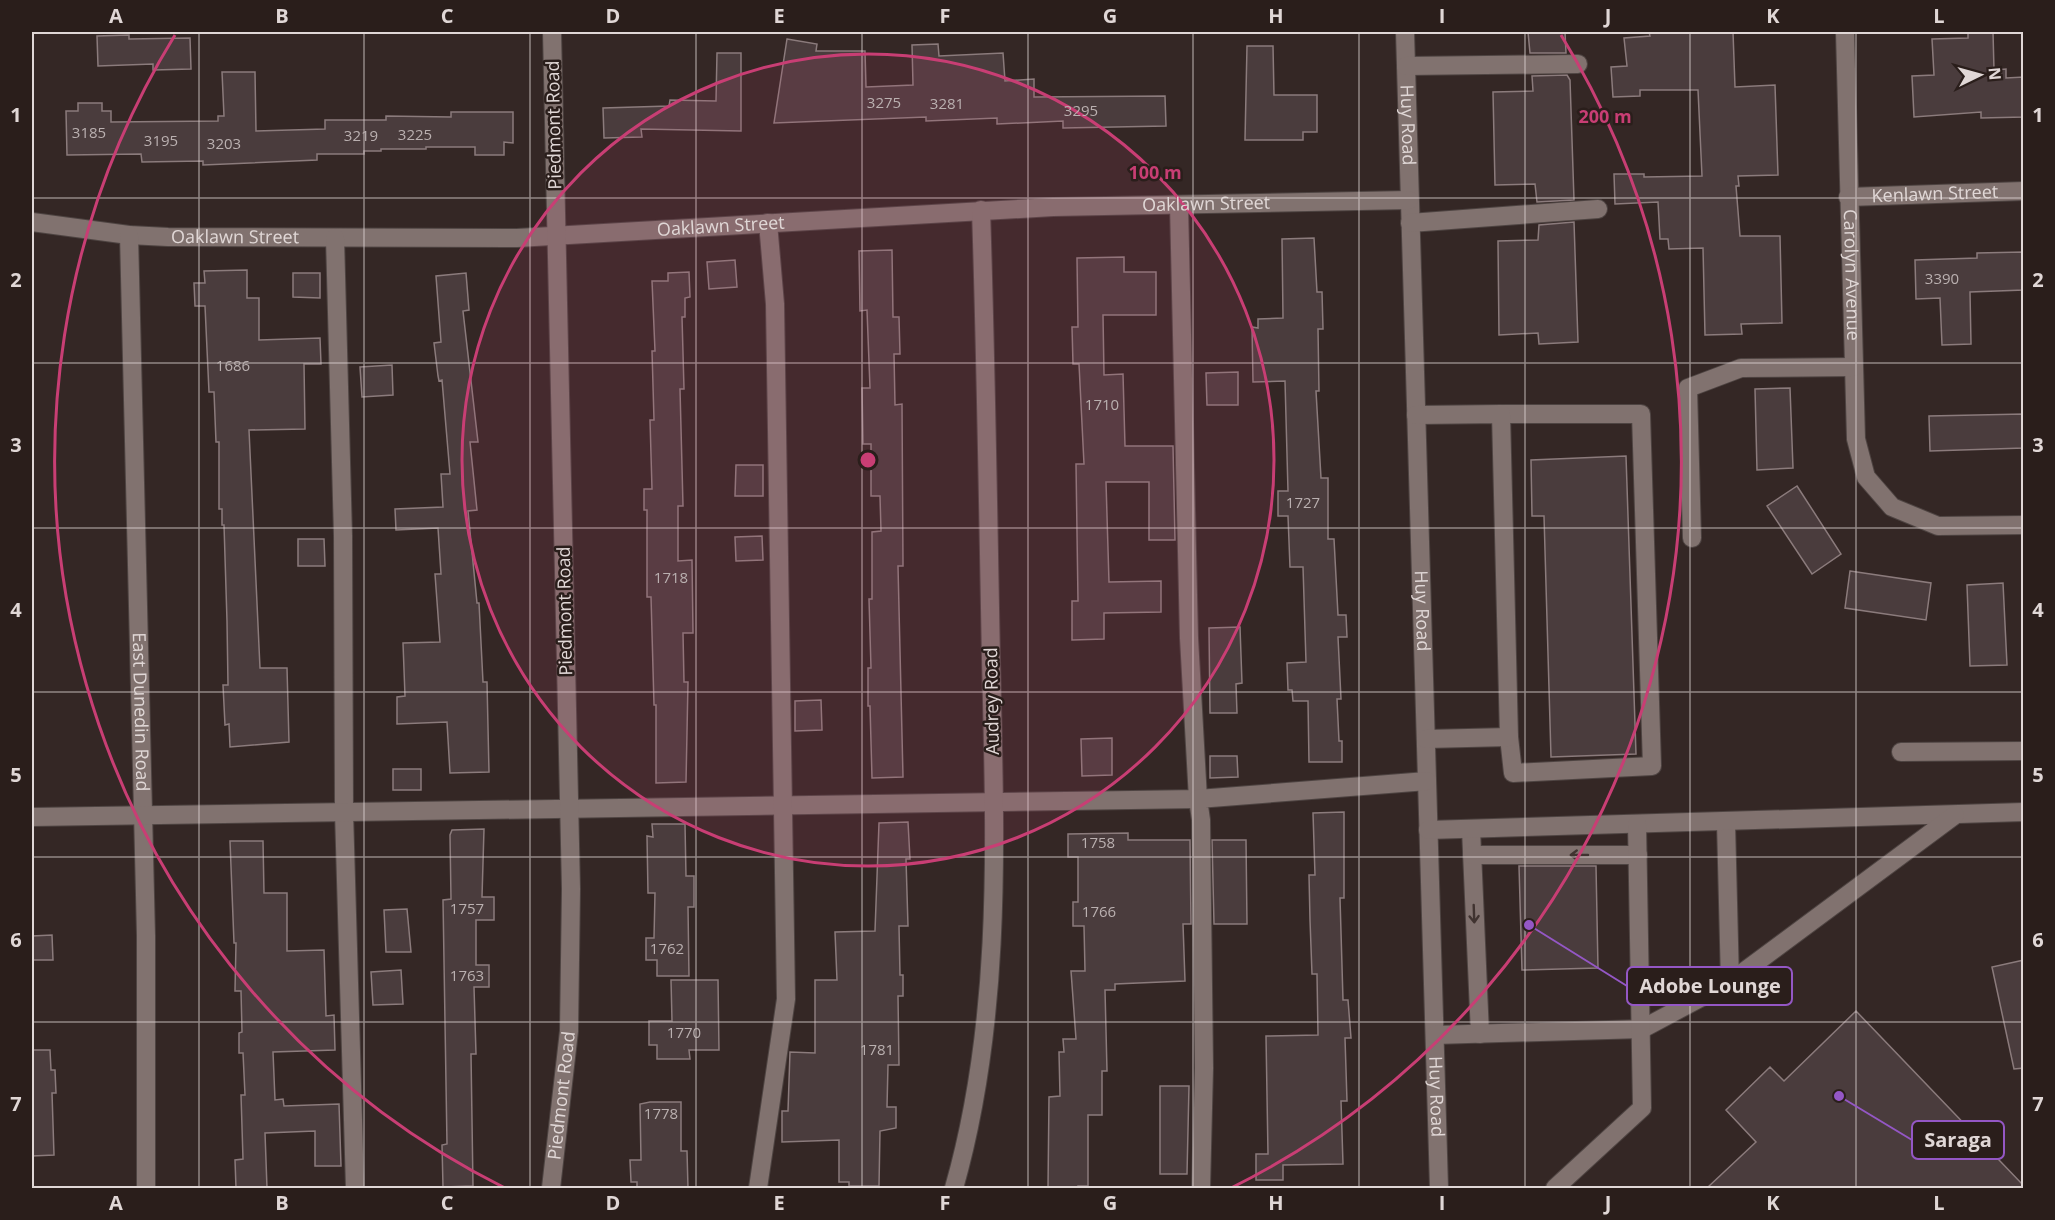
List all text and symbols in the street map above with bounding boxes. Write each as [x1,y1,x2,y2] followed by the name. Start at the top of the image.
[109,2,123,29] text: A
[275,2,289,29] text: B
[441,2,454,29] text: C
[606,2,620,29] text: D
[773,2,785,29] text: E
[940,2,950,29] text: F
[1103,2,1117,29] text: G
[1268,2,1284,29] text: H
[1439,2,1445,29] text: I
[1603,2,1611,29] text: J
[1766,2,1780,29] text: K
[1933,2,1945,29] text: L
[1950,45,2010,105] north arrow
[540,60,566,190] street label: Piedmont Road
[1983,66,2006,81] text: N
[1396,84,1422,166] street label: Huy Road
[867,92,901,112] house number: 3275
[930,93,964,113] house number: 3281
[1064,100,1098,120] house number: 3295
[10,101,22,128] text: 1
[2032,101,2044,128] text: 1
[1578,104,1632,128] text: 200 m
[72,122,106,142] house number: 3185
[398,124,432,144] house number: 3225
[344,125,378,145] house number: 3219
[144,130,178,150] house number: 3195
[207,133,241,153] house number: 3203
[1128,160,1182,184] text: 100 m
[1871,179,1999,207] street label: Kenlawn Street
[1142,190,1270,216] street label: Oaklawn Street
[1839,209,1866,341] street label: Carolyn Avenue
[656,210,785,241] street label: Oaklawn Street
[171,224,299,248] street label: Oaklawn Street
[10,266,22,293] text: 2
[2032,266,2044,293] text: 2
[1925,268,1959,288] house number: 3390
[216,355,250,375] house number: 1686
[1085,394,1119,414] house number: 1710
[10,431,22,458] text: 3
[2032,431,2044,458] text: 3
[858,450,878,470] centre of rings
[1286,492,1320,512] house number: 1727
[551,546,577,676] street label: Piedmont Road
[654,567,688,587] house number: 1718
[1410,570,1436,652] street label: Huy Road
[10,596,22,623] text: 4
[2032,596,2044,623] text: 4
[128,632,155,792] street label: East Dunedin Road
[978,647,1004,755] street label: Audrey Road
[10,761,22,788] text: 5
[2032,761,2044,788] text: 5
[1081,832,1115,852] house number: 1758
[1570,849,1590,861] one-way arrow
[450,898,484,918] house number: 1757
[1082,901,1116,921] house number: 1766
[1469,903,1480,923] one-way arrow
[10,926,22,953] text: 6
[2032,926,2044,953] text: 6
[650,938,684,958] house number: 1762
[450,965,484,985] house number: 1763
[1627,967,1792,1005] callout: Adobe Lounge
[1639,972,1781,999] text: Adobe Lounge
[667,1022,701,1042] house number: 1770
[541,1030,580,1161] street label: Piedmont Road
[860,1039,894,1059] house number: 1781
[1424,1056,1450,1137] street label: Huy Road
[10,1090,22,1117] text: 7
[2032,1090,2044,1117] text: 7
[644,1103,678,1123] house number: 1778
[1912,1121,2004,1159] callout: Saraga
[1924,1126,1992,1153] text: Saraga
[109,1189,123,1216] text: A
[275,1189,289,1216] text: B
[441,1189,454,1216] text: C
[606,1189,620,1216] text: D
[773,1189,785,1216] text: E
[940,1189,950,1216] text: F
[1103,1189,1117,1216] text: G
[1268,1189,1284,1216] text: H
[1439,1189,1445,1216] text: I
[1603,1189,1611,1216] text: J
[1766,1189,1780,1216] text: K
[1933,1189,1945,1216] text: L

